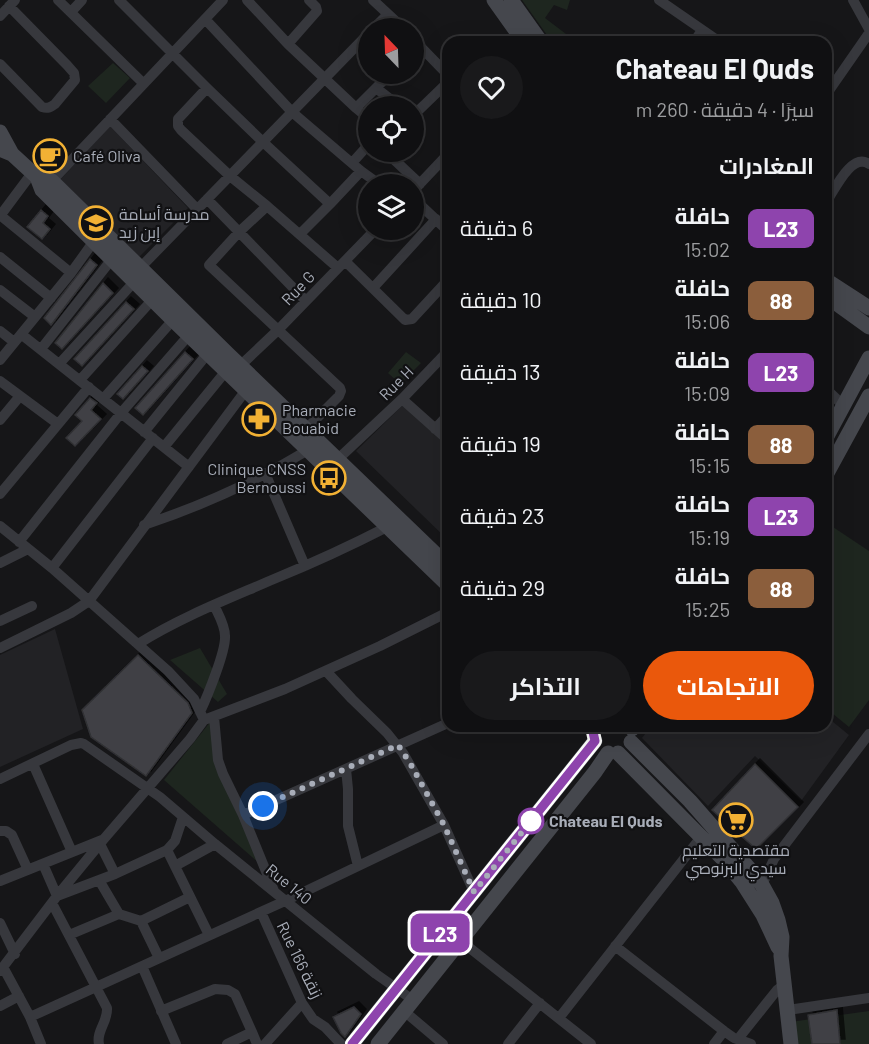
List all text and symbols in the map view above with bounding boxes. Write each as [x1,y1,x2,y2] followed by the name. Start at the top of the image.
[358,18,424,84] north arrow
[358,18,424,240] map controls
[615,51,814,85] text: Chateau El Quds
[460,56,523,119] button: heart
[358,96,424,162] button: locate
[636,97,814,121] text: سيرًا · 4 دقيقة · 260 m
[32,138,68,174] cafe icon: Café Oliva
[73,146,141,165] place label: Café Oliva
[719,152,814,178] text: المغادرات
[358,174,424,240] button: layers
[675,202,730,228] text: حافلة
[119,204,210,243] place label: مدرسة أسامة إبن زيد
[78,205,114,241] school or university icon: مدرسة أسامة إبن زيد
[460,214,533,240] text: 6 دقيقة
[764,216,798,241] text: L23
[684,237,730,261] text: 15:02
[277,267,318,309] street label: Rue G
[675,274,730,300] text: حافلة
[460,286,542,312] text: 10 دقيقة
[770,288,792,313] text: 88
[684,309,730,333] text: 15:06
[675,346,730,372] text: حافلة
[460,358,541,384] text: 13 دقيقة
[764,360,798,385] text: L23
[375,362,417,404] street label: Rue H
[684,381,730,405] text: 15:09
[282,400,356,437] place label: Pharmacie Bouabid
[241,401,277,437] pharmacy icon: Pharmacie Bouabid
[675,418,730,444] text: حافلة
[460,430,541,456] text: 19 دقيقة
[770,432,792,457] text: 88
[689,453,730,477] text: 15:15
[207,459,306,496] place label: Clinique CNSS Bernoussi
[311,460,347,496] bus stop icon: Clinique CNSS Bernoussi
[675,490,730,516] text: حافلة
[460,502,545,528] text: 23 دقيقة
[764,504,798,529] text: L23
[689,525,730,549] text: 15:19
[675,562,730,588] text: حافلة
[460,574,545,600] text: 29 دقيقة
[770,576,792,601] text: 88
[685,597,730,621] text: 15:25
[460,651,631,720] button: التذاكر
[643,651,814,720] button: الاتجاهات
[248,791,278,821] your location
[718,802,754,838] supermarket icon: مقتصدية التعليم سيدي البرنوصي
[518,808,544,834] marker: Chateau El Quds
[549,811,663,830] place label: Chateau El Quds
[682,840,790,882] place label: مقتصدية التعليم سيدي البرنوصي
[263,859,316,908] street label: Rue 140
[406,914,474,952] line badge: L23
[273,918,327,1002] street label: Rue 166 زنقة
[423,921,457,946] text: L23

